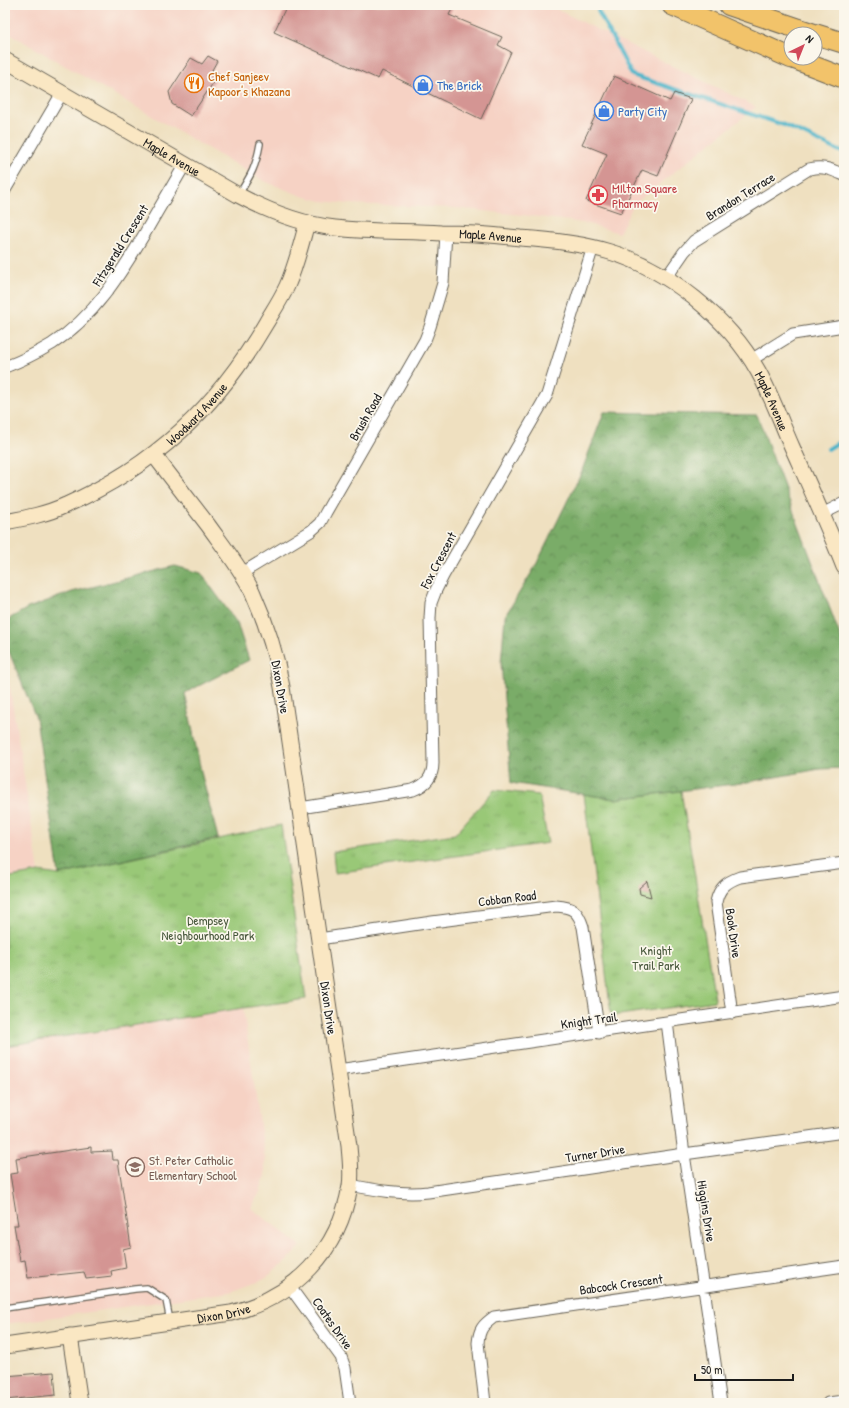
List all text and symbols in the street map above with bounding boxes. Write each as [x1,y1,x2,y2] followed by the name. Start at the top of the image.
[783,26,823,66] north arrow
[803,32,817,46] text: N
[208,67,290,100] place label: Chef Sanjeev Kapoor's Khazana
[183,72,205,94] restaurant icon: Chef Sanjeev Kapoor's Khazana
[412,74,434,96] shop icon: The Brick
[437,76,482,94] place label: The Brick
[593,100,615,122] shop icon: Party City
[618,102,668,120] place label: Party City
[140,133,204,180] street label: Maple Avenue
[702,168,778,224] street label: Brandon Terrace
[612,179,677,212] place label: MIlton Square Pharmacy
[587,184,609,206] pharmacy icon: MIlton Square Pharmacy
[87,200,153,290] street label: Fitzgerald Crescent
[459,224,523,247] street label: Maple Avenue
[751,368,793,433] street label: Maple Avenue
[162,379,231,449] street label: Woodward Avenue
[344,390,386,444] street label: Brush Road
[415,528,461,592] street label: Fox Crescent
[267,659,295,715] street label: Dixon Drive
[477,886,537,910] street label: Cobban Road
[722,907,746,959] street label: Book Drive
[162,911,255,944] park label: Dempsey Neighbourhood Park
[632,941,680,974] park label: Knight Trail Park
[316,980,342,1036] street label: Dixon Drive
[560,1007,619,1033] street label: Knight Trail
[564,1139,626,1167] street label: Turner Drive
[149,1151,237,1184] place label: St. Peter Catholic Elementary School
[124,1156,146,1178] school or university icon: St. Peter Catholic Elementary School
[693,1179,721,1243] street label: Higgins Drive
[578,1269,664,1299] street label: Babcock Crescent
[309,1293,357,1353] street label: Coates Drive
[196,1299,253,1327] street label: Dixon Drive
[695,1356,793,1382] scale bar
[701,1361,722,1378] text: 50 m

